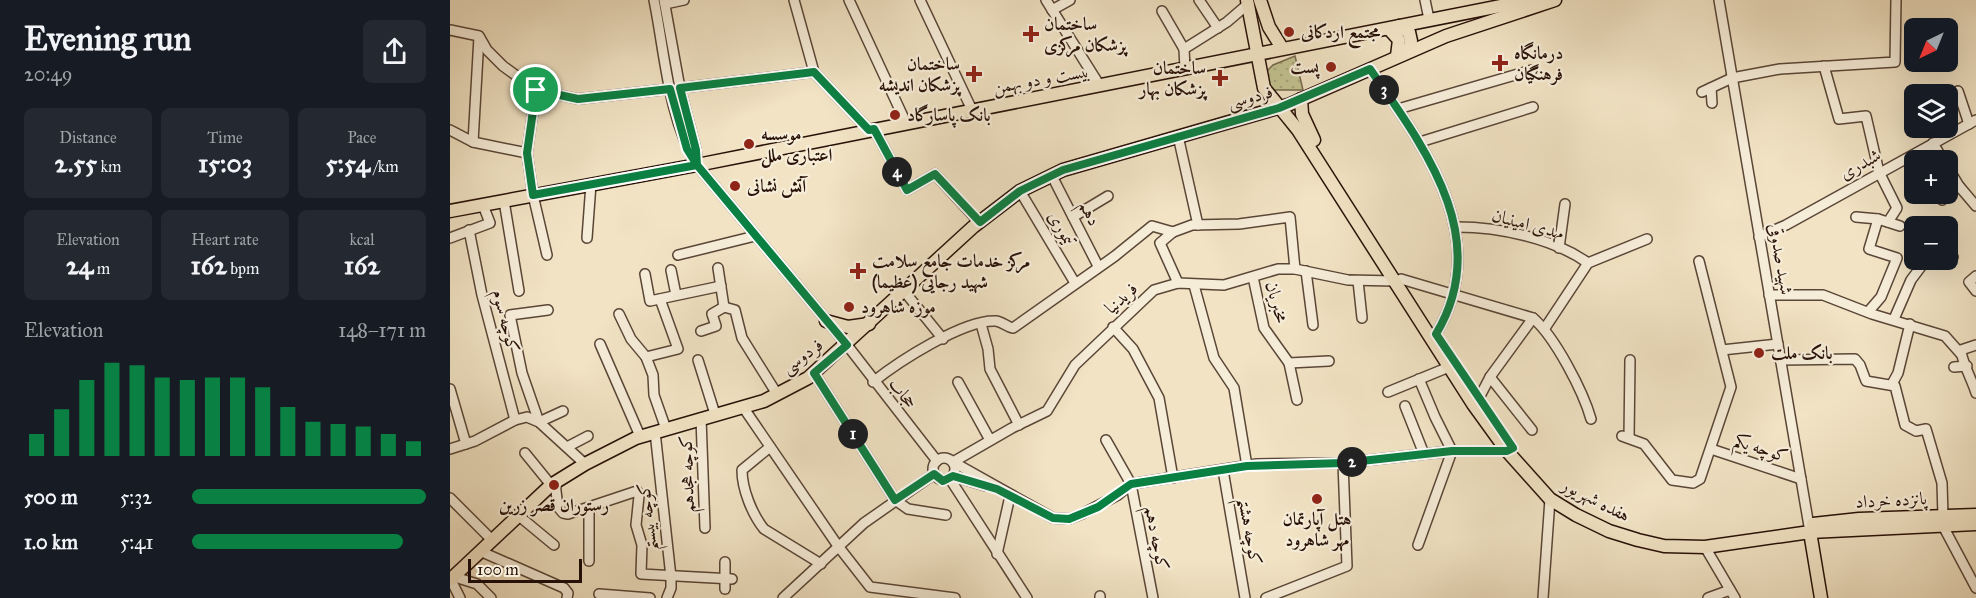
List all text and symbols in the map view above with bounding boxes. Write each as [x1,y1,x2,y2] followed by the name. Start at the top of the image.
[1044,13,1128,58] place label: ساختمان پزشکان مرکزی
[1904,18,1958,72] north arrow
[1904,18,1958,270] map controls
[24,19,191,59] text: Evening run
[363,20,426,83] button: share
[1300,21,1381,49] place label: مجتمع اردکانی
[1022,25,1040,43] marker: ساختمان پزشکان مرکزی
[1282,25,1296,39] marker: مجتمع اردکانی
[1514,41,1563,86] place label: درمانگاه فرهنگیان
[879,53,962,97] place label: ساختمان پزشکان اندیشه
[1491,54,1509,72] marker: درمانگاه فرهنگیان
[1290,56,1320,79] place label: پست
[1137,57,1208,101] place label: ساختمان پزشکان بهار
[991,60,1091,99] street label: بیست و دو بهمن
[1324,60,1338,74] marker: پست
[24,62,72,86] text: 20:49
[510,64,561,115] pin
[965,65,983,83] marker: ساختمان پزشکان اندیشه
[1211,69,1229,87] marker: ساختمان پزشکان بهار
[519,73,552,106] icon: arrive
[1369,75,1399,105] pin: 3
[1225,80,1276,116] street label: فردوسی
[1381,80,1387,99] text: 3
[1904,84,1958,138] button: layers
[907,104,991,128] place label: بانک پاسارگاد
[888,108,902,122] marker: بانک پاسارگاد
[761,123,833,168] place label: موسسه اعتباری ملل
[59,128,117,147] text: Distance
[207,128,243,147] text: Time
[347,128,377,147] text: Pace
[742,137,756,151] marker: موسسه اعتباری ملل
[1835,144,1885,184] street label: شبدری
[55,147,97,179] text: 2.55
[198,147,252,179] text: 15:03
[325,147,370,179] text: 5:54
[1904,150,1958,204] button: +
[97,157,121,176] text: km
[370,157,399,176] text: /km
[882,157,912,187] pin: 4
[893,162,901,181] text: 4
[746,175,808,198] place label: آتش نشانی
[728,179,742,193] marker: آتش نشانی
[1069,197,1106,232] street label: دهم
[1489,204,1567,245] street label: مهدی امینیان
[1043,207,1081,250] street label: تیموری
[1904,216,1958,270] button: −
[1763,221,1798,297] street label: شهید صدوقی
[56,230,120,249] text: Elevation
[191,230,259,249] text: Heart rate
[349,230,375,249] text: kcal
[66,249,93,281] text: 24
[191,249,227,281] text: 162
[344,249,380,281] text: 162
[872,250,1030,294] place label: مرکز خدمات جامع سلامت شهید رجایی (عظیما)
[93,259,110,278] text: m
[227,259,259,278] text: bpm
[849,262,867,280] marker: مرکز خدمات جامع سلامت شهید رجایی (عظیما)
[1100,278,1143,319] street label: فریدنیا
[1261,279,1293,326] street label: مخبریان
[483,287,524,356] street label: کوچه سوم
[861,296,936,319] place label: موزه شاهرود
[842,300,856,314] marker: موزه شاهرود
[24,318,103,342] text: Elevation
[338,318,426,342] text: 148–171 m
[777,334,828,380] street label: فردوسی
[1771,342,1833,364] place label: بانک ملت
[1752,346,1766,360] marker: بانک ملت
[884,373,922,413] street label: حجاب
[838,419,868,449] pin: 1
[850,424,856,443] text: 1
[1729,429,1791,473] street label: کوچه یکم
[675,435,705,513] street label: کوچه هجدهم
[1337,447,1367,477] pin: 2
[1348,452,1356,471] text: 2
[1556,473,1634,527] street label: هفده شهریور
[547,478,561,492] marker: رستوران قصر زرین
[632,481,668,552] street label: کوچه بیستم
[24,485,78,509] text: 500 m
[120,485,152,509] text: 5:32
[1855,487,1929,515] street label: پانزده خرداد
[1310,492,1324,506] marker: هتل آپارتمان مهر شاهرود
[499,494,609,517] place label: رستوران قصر زرین
[1226,496,1267,568] street label: کوچه هشتم
[1134,504,1174,573] street label: کوچه دهم
[1283,508,1351,552] place label: هتل آپارتمان مهر شاهرود
[24,530,78,554] text: 1.0 km
[120,530,153,554] text: 5:41
[468,556,582,584] scale bar
[477,560,519,579] text: 100 m

